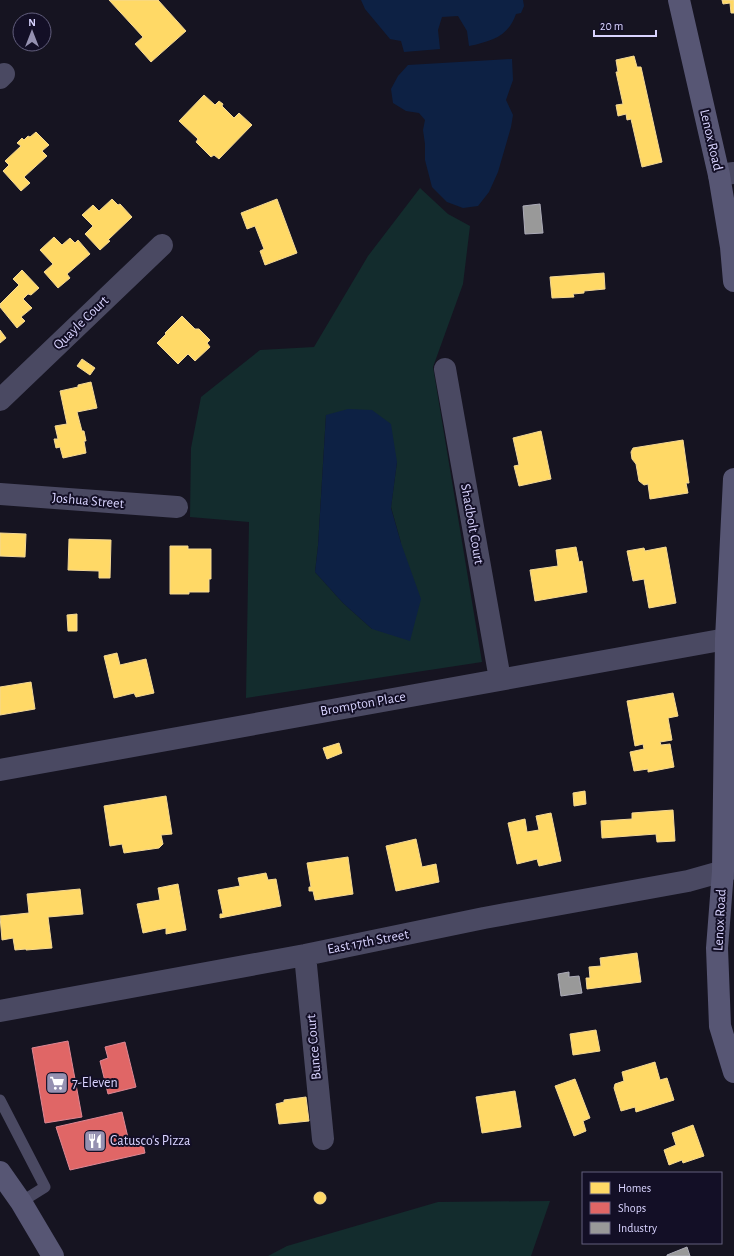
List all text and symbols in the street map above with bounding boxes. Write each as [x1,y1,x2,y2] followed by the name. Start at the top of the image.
[12,12,52,52] north arrow
[594,12,656,38] scale bar
[28,17,36,28] text: N
[600,20,623,32] text: 20 m
[697,108,725,172] street label: Lenox Road
[51,293,112,353] street label: Quayle Court
[458,483,486,566] street label: Shadbolt Court
[51,491,125,511] street label: Joshua Street
[319,690,407,718] street label: Brompton Place
[711,889,729,951] street label: Lenox Road
[326,927,410,957] street label: East 17th Street
[304,1013,324,1080] street label: Bunce Court
[44,1070,70,1096] supermarket icon: 7-Eleven
[72,1076,118,1090] place label: 7-Eleven
[82,1128,108,1154] restaurant icon: Catusco's Pizza
[110,1134,191,1148] place label: Catusco's Pizza
[582,1172,722,1244] legend
[618,1182,651,1194] text: Homes
[618,1202,646,1214] text: Shops
[618,1222,657,1235] text: Industry

